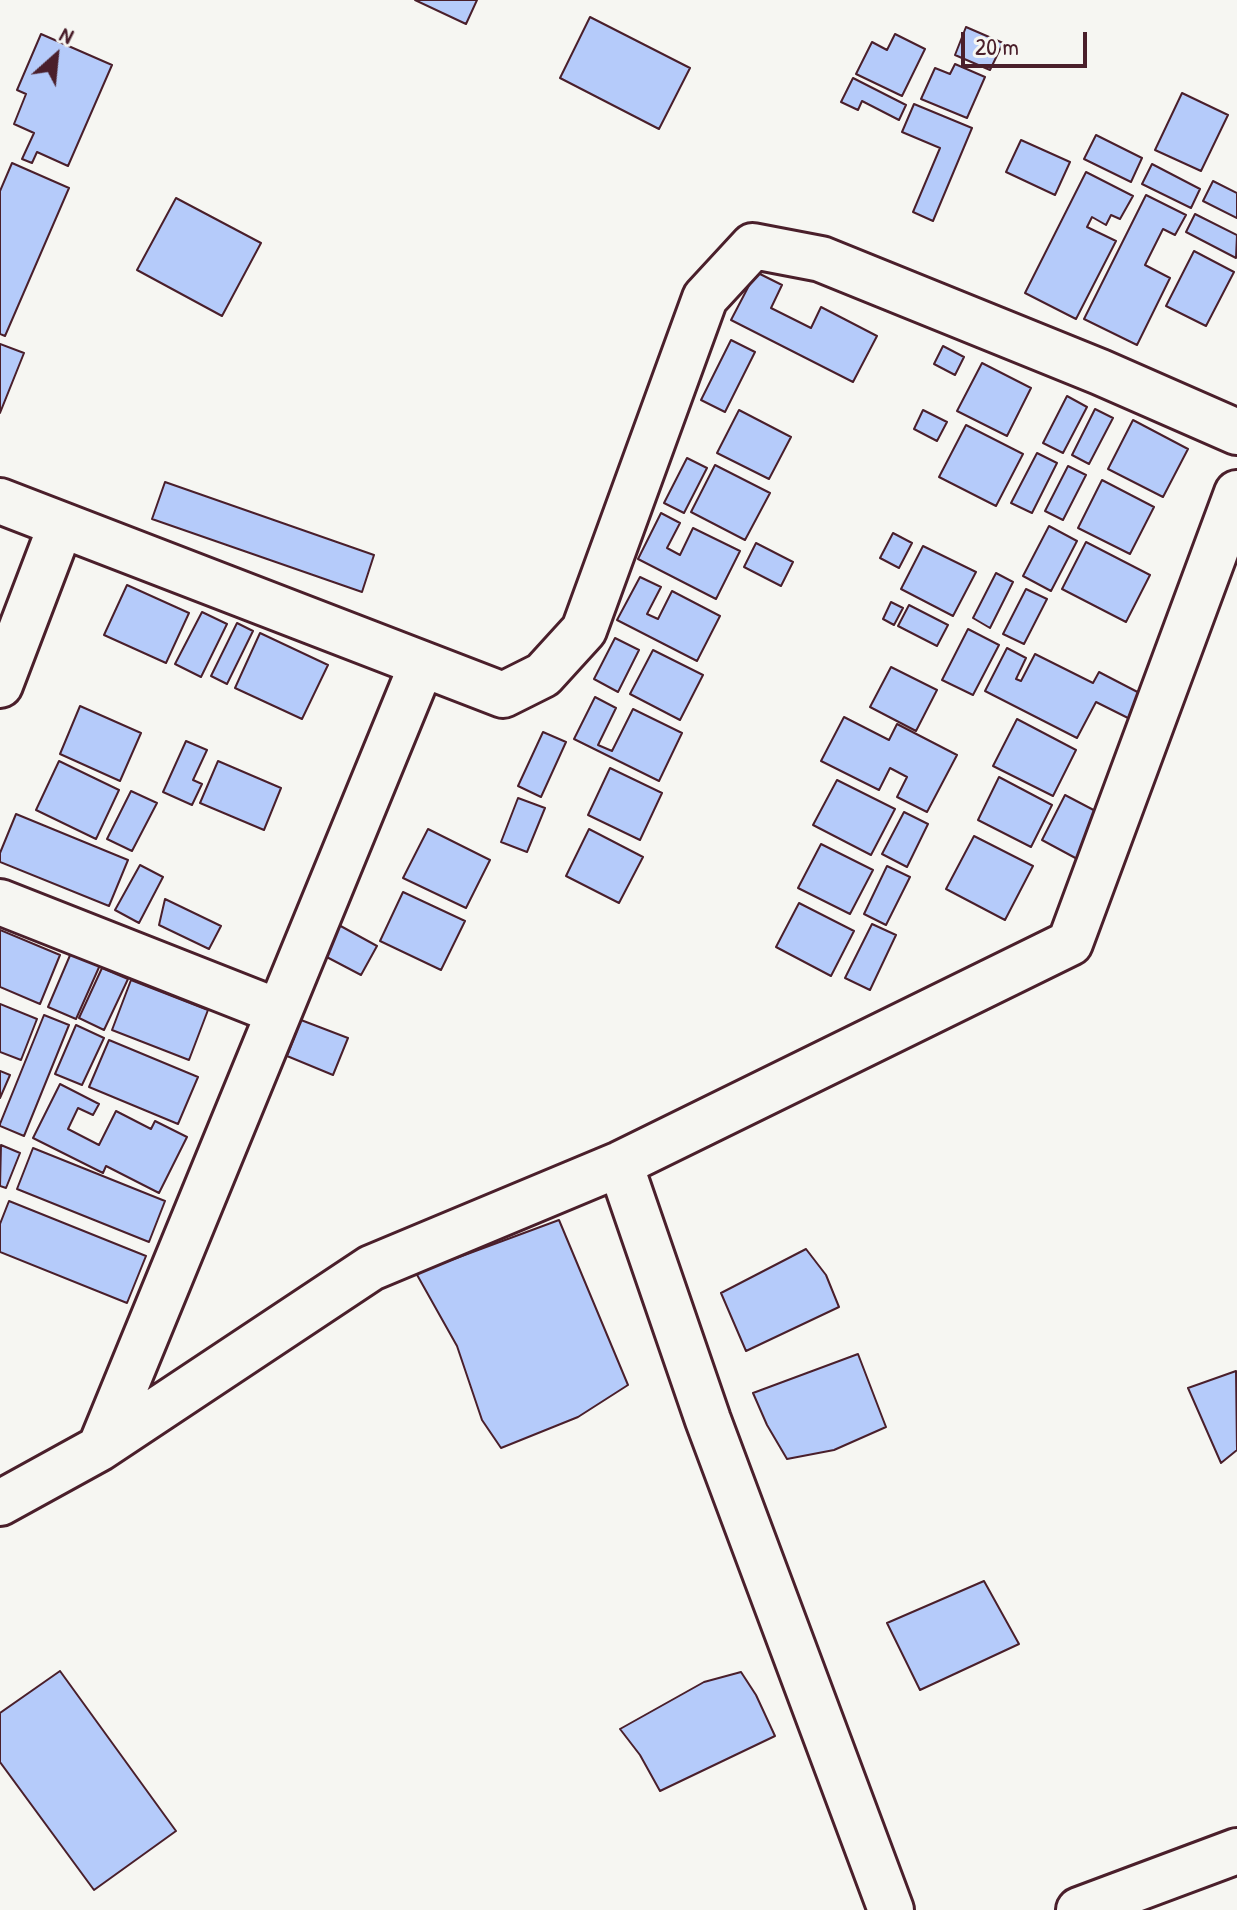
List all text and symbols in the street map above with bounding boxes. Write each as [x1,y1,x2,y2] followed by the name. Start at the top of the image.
[16,16,96,96] north arrow
[965,16,1091,66] scale bar
[55,19,79,51] text: N
[975,30,1019,62] text: 20 m

